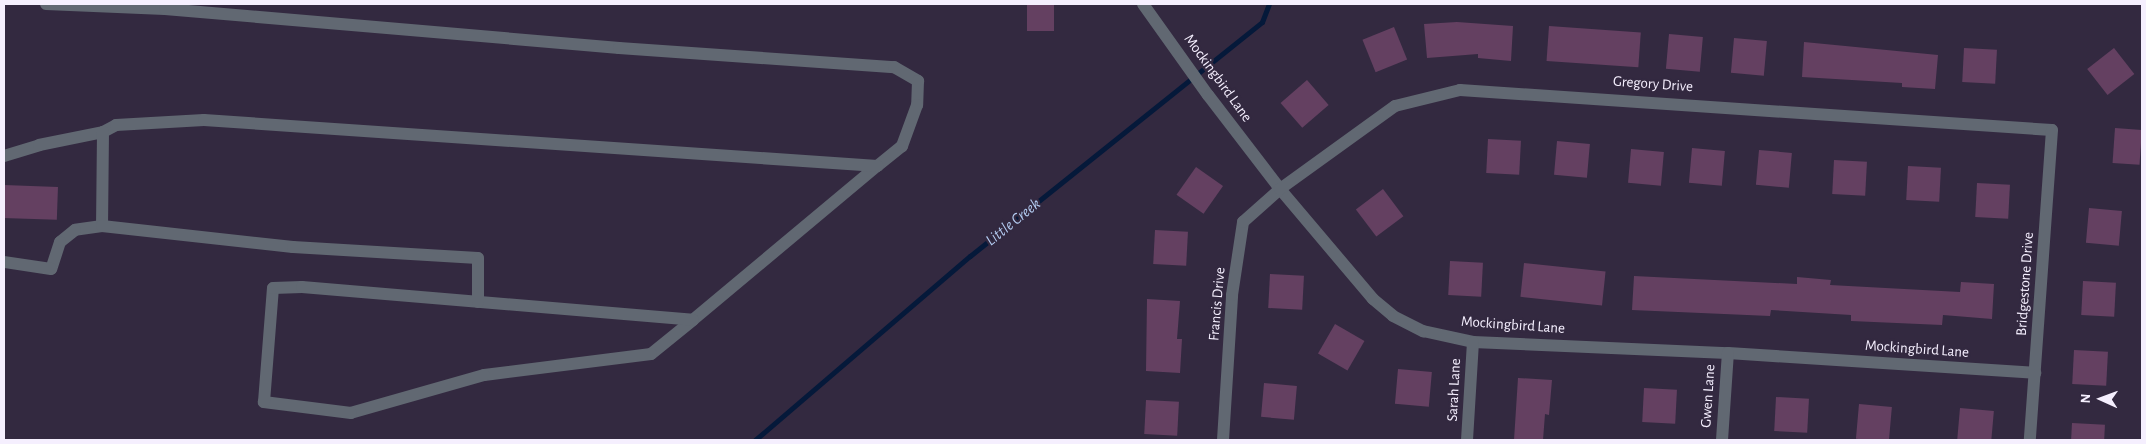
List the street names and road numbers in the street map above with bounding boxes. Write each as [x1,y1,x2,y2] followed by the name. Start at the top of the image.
[1180,31,1256,125] street label: Mockingbird Lane
[1613,72,1693,96] street label: Gregory Drive
[2012,231,2038,337] street label: Bridgestone Drive
[1205,266,1229,342] street label: Francis Drive
[1460,312,1566,338] street label: Mockingbird Lane
[1864,336,1970,362] street label: Mockingbird Lane
[1443,358,1465,422] street label: Sarah Lane
[1697,364,1719,428] street label: Gwen Lane

